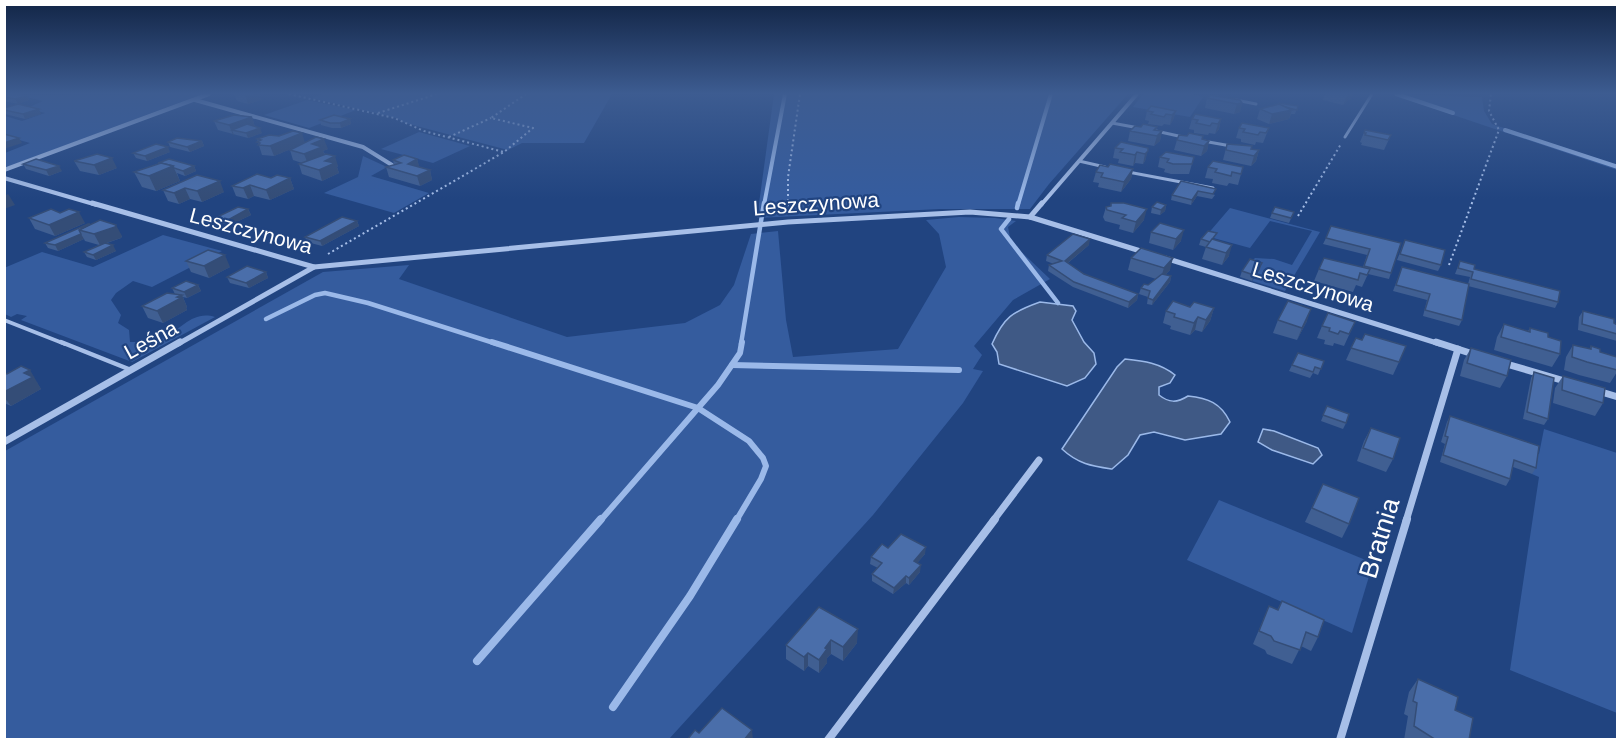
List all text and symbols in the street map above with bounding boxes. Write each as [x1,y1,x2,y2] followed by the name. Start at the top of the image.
[752,188,880,219] street label: Leszczynowa
[187,203,315,258] street label: Leszczynowa
[1250,257,1377,316] street label: Leszczynowa
[120,315,182,363] street label: Leśna
[1353,494,1406,582] street label: Bratnia

